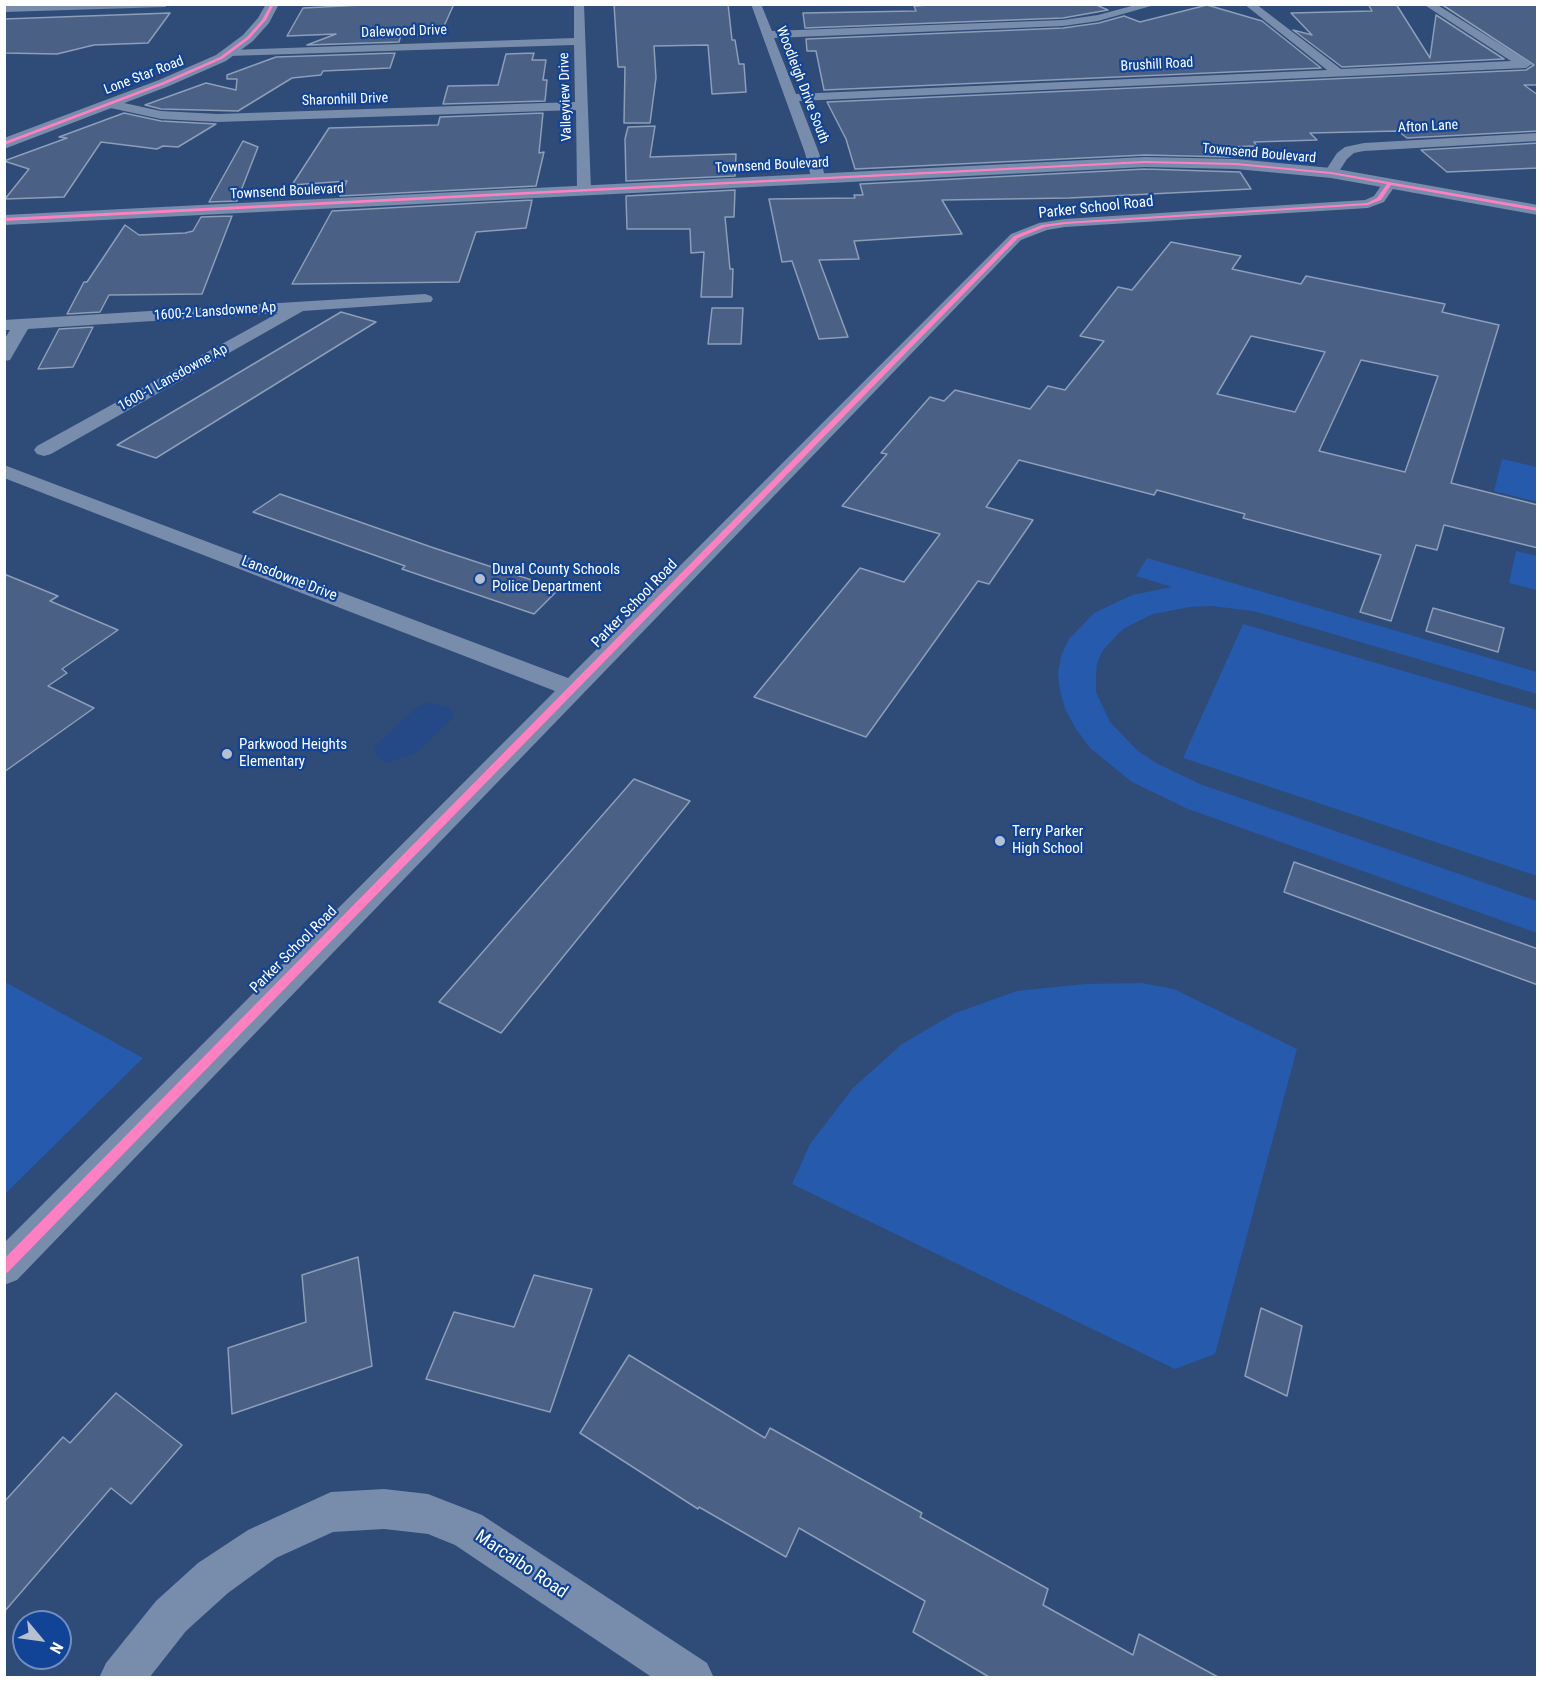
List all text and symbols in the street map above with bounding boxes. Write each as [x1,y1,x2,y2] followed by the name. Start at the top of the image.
[361,22,447,42] street label: Dalewood Drive
[772,24,832,146] street label: Woodleigh Drive South
[556,52,576,142] street label: Valleyview Drive
[102,53,186,99] street label: Lone Star Road
[1120,55,1194,75] street label: Brushill Road
[302,90,388,110] street label: Sharonhill Drive
[1397,117,1459,137] street label: Afton Lane
[1201,141,1317,167] street label: Townsend Boulevard
[715,155,829,177] street label: Townsend Boulevard
[230,181,344,203] street label: Townsend Boulevard
[1038,193,1154,223] street label: Parker School Road
[153,299,277,325] street label: 1600-2 Lansdowne Ap
[115,341,231,415] street label: 1600-1 Lansdowne Ap
[239,553,339,605] street label: Lansdowne Drive
[588,556,682,652] street label: Parker School Road
[492,561,620,596] place label: Duval County Schools Police Department
[473,572,487,586] marker: Duval County Schools Police Department
[239,736,347,771] place label: Parkwood Heights Elementary
[220,747,234,761] marker: Parkwood Heights Elementary
[1012,823,1083,858] place label: Terry Parker High School
[993,834,1007,848] marker: Terry Parker High School
[247,903,341,997] street label: Parker School Road
[471,1526,571,1604] street label: Marcaibo Road
[12,1610,72,1670] north arrow
[46,1639,67,1657] text: N

